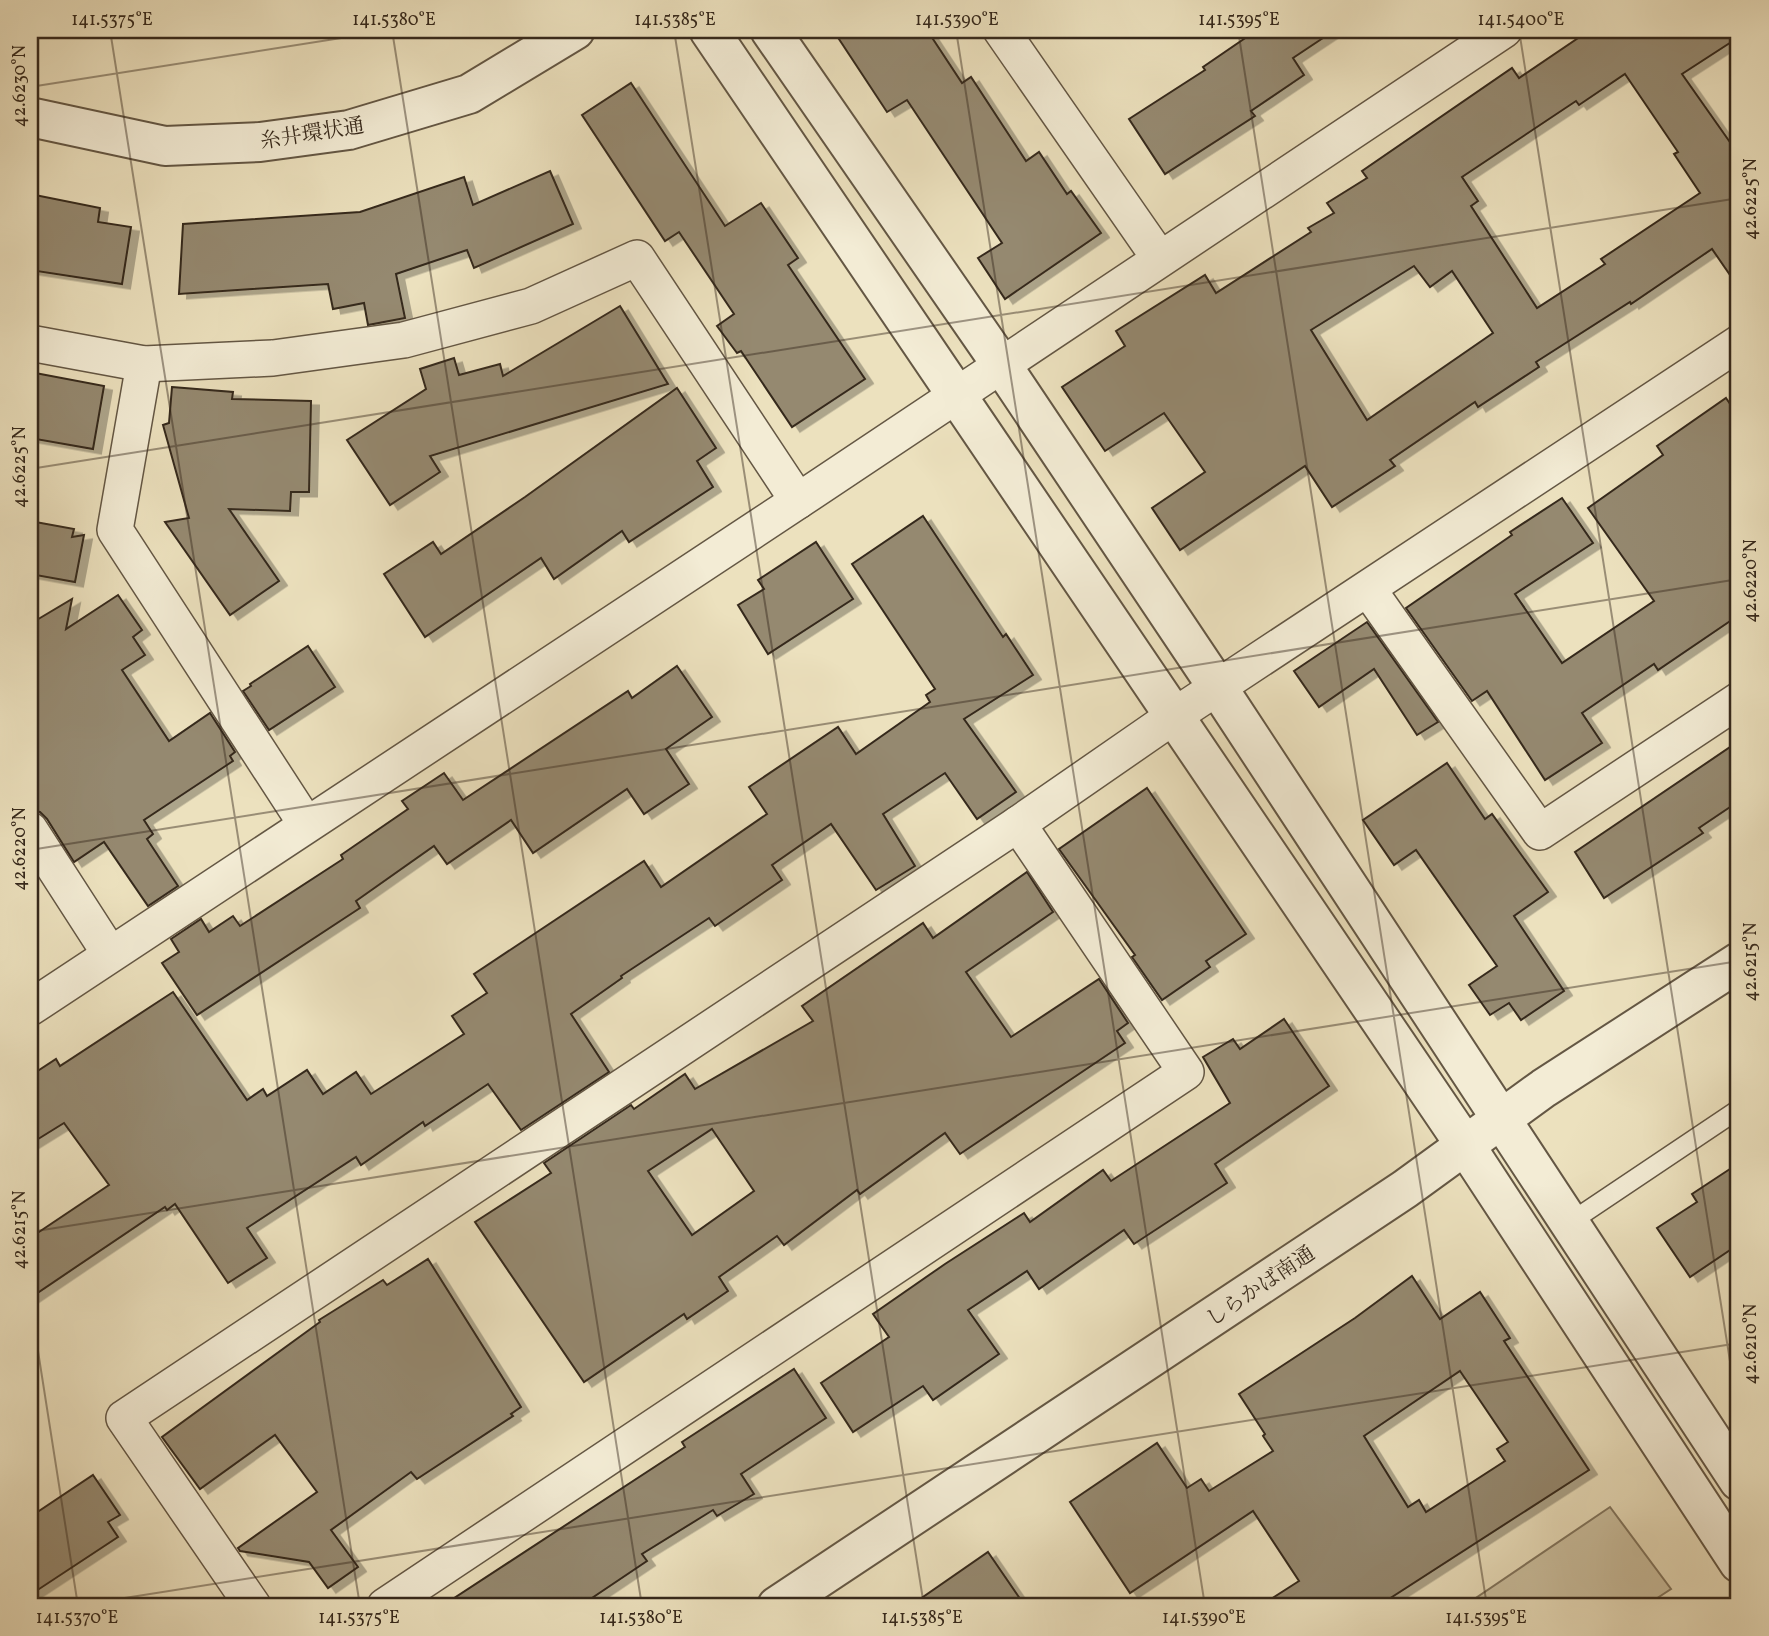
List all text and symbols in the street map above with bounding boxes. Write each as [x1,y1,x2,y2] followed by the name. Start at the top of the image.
[71,8,153,33] text: 141.5375°E
[352,8,436,33] text: 141.5380°E
[634,8,716,33] text: 141.5385°E
[915,8,999,33] text: 141.5390°E
[1198,8,1280,33] text: 141.5395°E
[1478,8,1565,33] text: 141.5400°E
[8,45,33,127] text: 42.6230°N
[258,112,366,157] street label: 糸井環状通
[1739,158,1764,240] text: 42.6225°N
[8,426,33,508] text: 42.6225°N
[1739,539,1764,623] text: 42.6220°N
[8,807,33,891] text: 42.6220°N
[1739,922,1764,1002] text: 42.6215°N
[8,1190,33,1270] text: 42.6215°N
[1201,1240,1321,1334] street label: しらかば南通
[1739,1304,1764,1384] text: 42.6210°N
[36,1606,118,1631] text: 141.5370°E
[318,1606,400,1631] text: 141.5375°E
[599,1606,683,1631] text: 141.5380°E
[881,1606,963,1631] text: 141.5385°E
[1162,1606,1246,1631] text: 141.5390°E
[1445,1606,1527,1631] text: 141.5395°E

